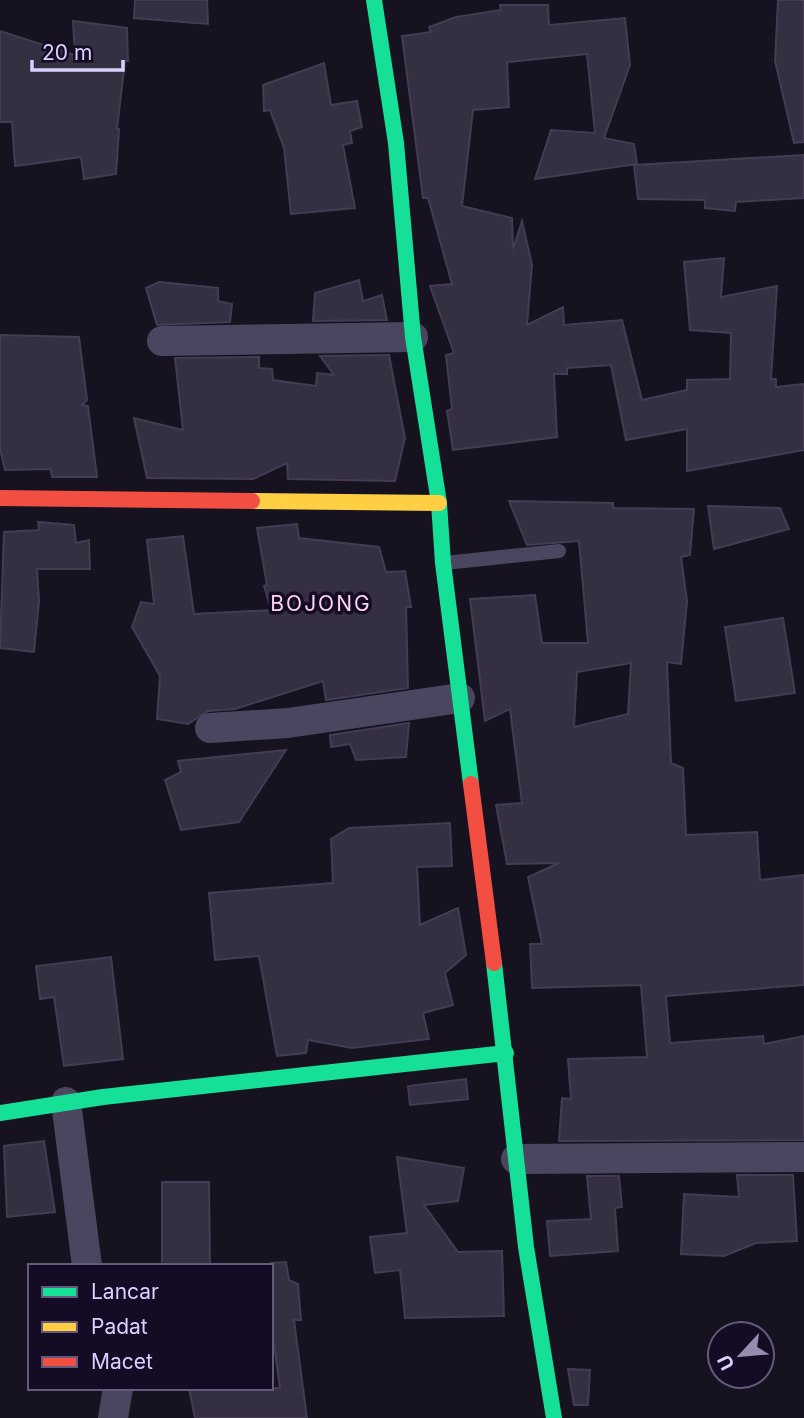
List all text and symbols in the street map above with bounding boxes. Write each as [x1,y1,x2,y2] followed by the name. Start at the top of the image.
[32,28,122,72] scale bar
[42,40,92,65] text: 20 m
[270,591,372,616] district label: BOJONG
[28,1264,273,1390] legend
[91,1279,159,1304] text: Lancar
[91,1314,148,1339] text: Padat
[706,1320,776,1390] north arrow
[91,1349,153,1374] text: Macet
[713,1351,740,1374] text: U

